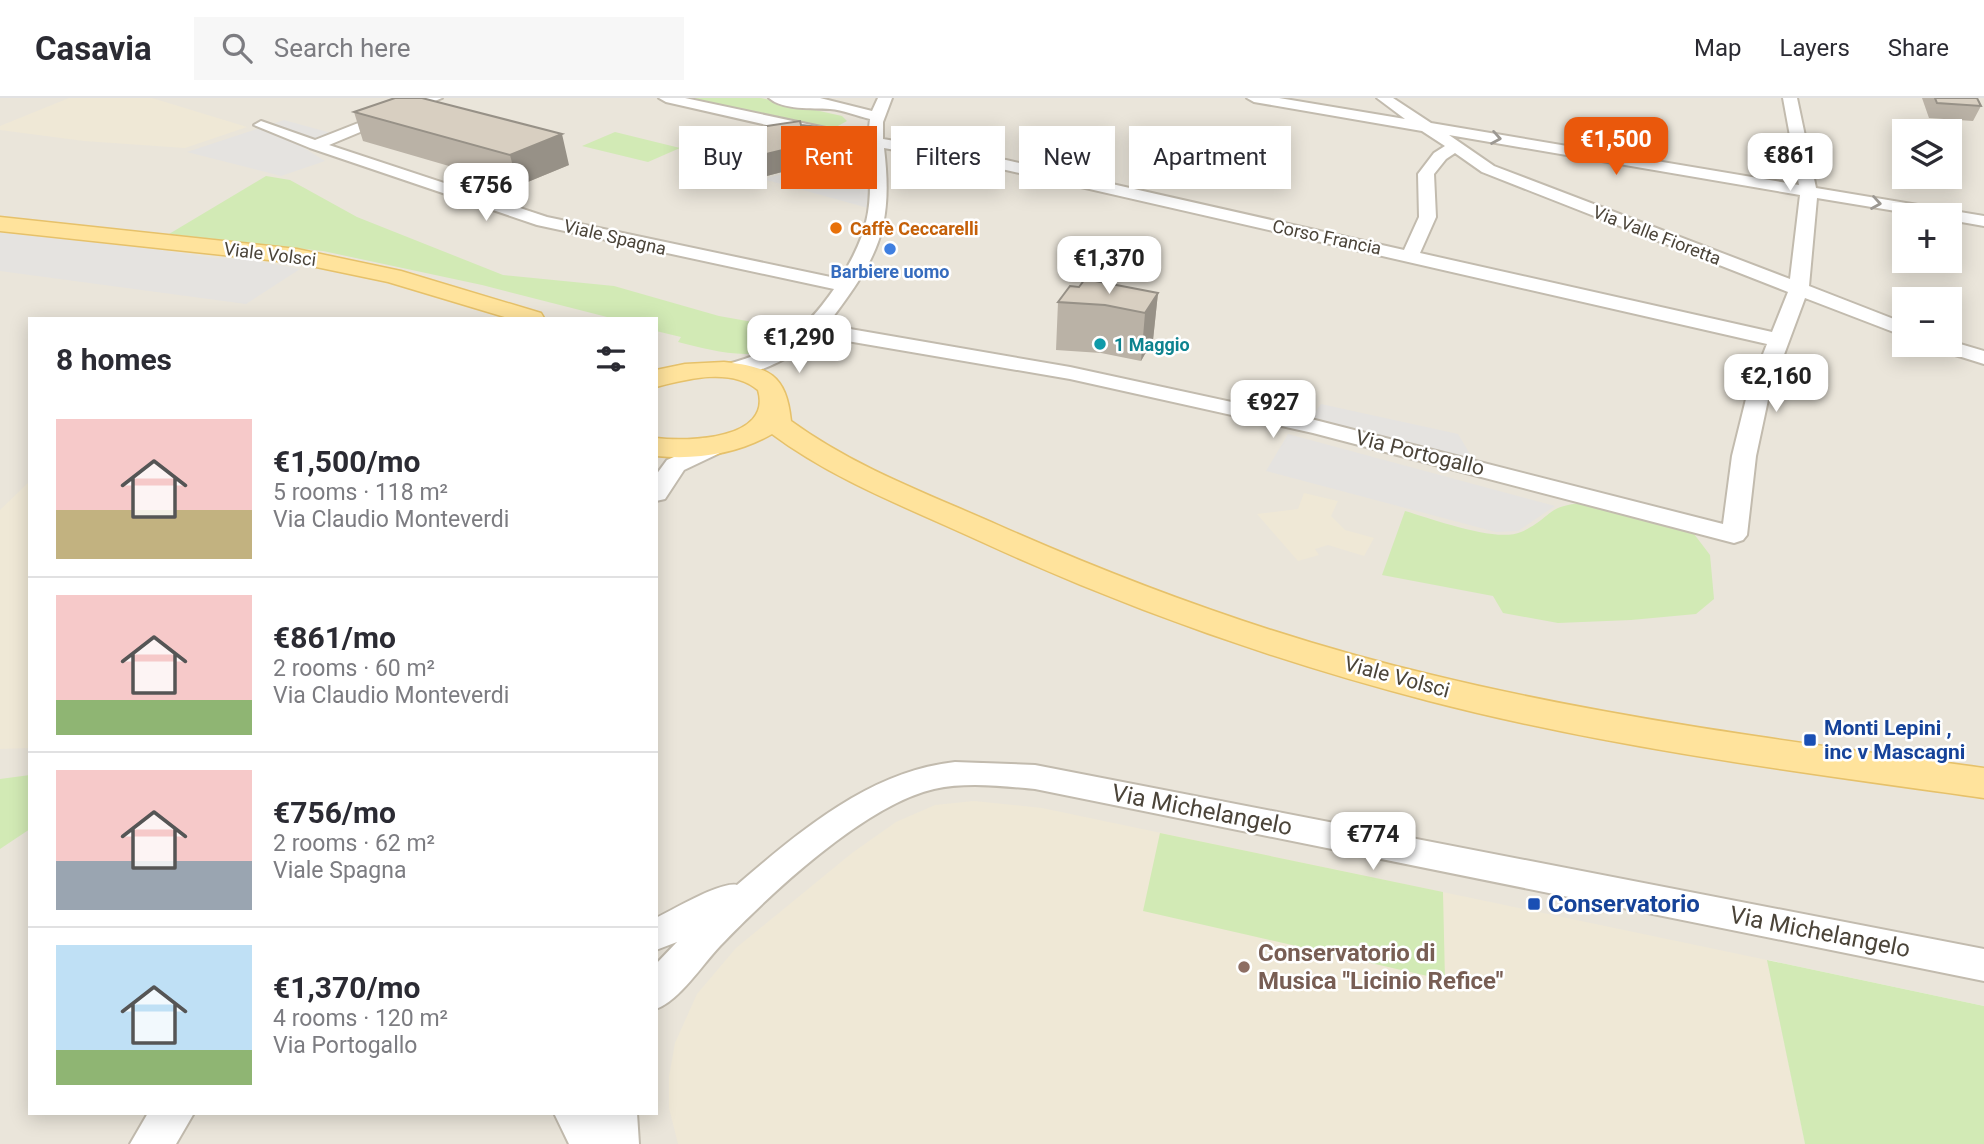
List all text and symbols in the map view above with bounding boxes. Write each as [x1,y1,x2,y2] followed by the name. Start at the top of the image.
[194,17,684,80] search box
[35,29,152,68] text: Casavia
[218,29,256,67] icon: search
[274,33,411,63] text: Search here
[1694,34,1742,62] text: Map
[1780,34,1850,62] text: Layers
[1888,34,1949,62] text: Share
[1559,118,1673,177] pin: €1,500
[1892,119,1962,357] map controls
[1892,119,1962,189] button: layers
[679,126,767,189] chip: Buy
[781,126,877,189] chip: Rent
[891,126,1005,189] chip: Filters
[1019,126,1115,189] chip: New
[1129,126,1291,189] chip: Apartment
[1580,126,1652,153] text: €1,500
[1490,130,1502,145] one-way arrow
[1749,134,1831,193] pin: €861
[1764,142,1816,169] text: €861
[445,164,527,223] pin: €756
[460,172,512,199] text: €756
[1871,195,1882,210] one-way arrow
[1590,201,1724,269] street label: Via Valle Fioretta
[1892,203,1962,273] button: +
[562,215,668,259] street label: Viale Spagna
[1271,215,1383,259] street label: Corso Francia
[850,218,979,239] place label: Caffè Ceccarelli
[828,220,844,236] marker: Caffè Ceccarelli
[1052,236,1166,296] pin: €1,370
[223,238,317,270] street label: Viale Volsci
[882,241,898,257] marker: Barbiere uomo
[1073,245,1145,272] text: €1,370
[831,261,949,282] place label: Barbiere uomo
[1892,287,1962,357] button: −
[742,316,856,375] pin: €1,290
[763,324,835,351] text: €1,290
[1114,334,1190,355] place label: 1 Maggio
[1092,336,1108,352] marker: 1 Maggio
[592,340,630,378] icon: filters
[56,342,172,377] text: 8 homes
[1719,354,1833,414] pin: €2,160
[1740,363,1812,390] text: €2,160
[1232,380,1314,440] pin: €927
[1247,389,1299,416] text: €927
[1353,425,1487,481] street label: Via Portogallo
[273,444,421,479] text: €1,500/mo
[112,447,196,531] icon: home
[273,479,448,506] text: 5 rooms · 118 m²
[273,506,509,533] text: Via Claudio Monteverdi
[273,620,396,655] text: €861/mo
[112,623,196,707] icon: home
[1342,651,1452,703] street label: Viale Volsci
[273,655,435,682] text: 2 rooms · 60 m²
[273,682,509,709] text: Via Claudio Monteverdi
[1824,716,1965,764] place label: Monti Lepini , inc v Mascagni
[1802,732,1818,748] marker: Monti Lepini , inc v Mascagni
[1109,779,1295,841] street label: Via Michelangelo
[273,795,396,830] text: €756/mo
[112,798,196,882] icon: home
[1332,812,1414,872] pin: €774
[1347,821,1399,848] text: €774
[273,830,435,857] text: 2 rooms · 62 m²
[273,857,406,884] text: Viale Spagna
[1548,890,1700,918] place label: Conservatorio
[1526,896,1542,912] marker: Conservatorio
[1727,901,1913,963] street label: Via Michelangelo
[1258,939,1504,995] place label: Conservatorio di Musica "Licinio Refice"
[1236,959,1252,975] marker: Conservatorio di Musica "Licinio Refice"
[273,970,421,1005] text: €1,370/mo
[112,973,196,1057] icon: home
[273,1005,448,1032] text: 4 rooms · 120 m²
[273,1032,417,1059] text: Via Portogallo

